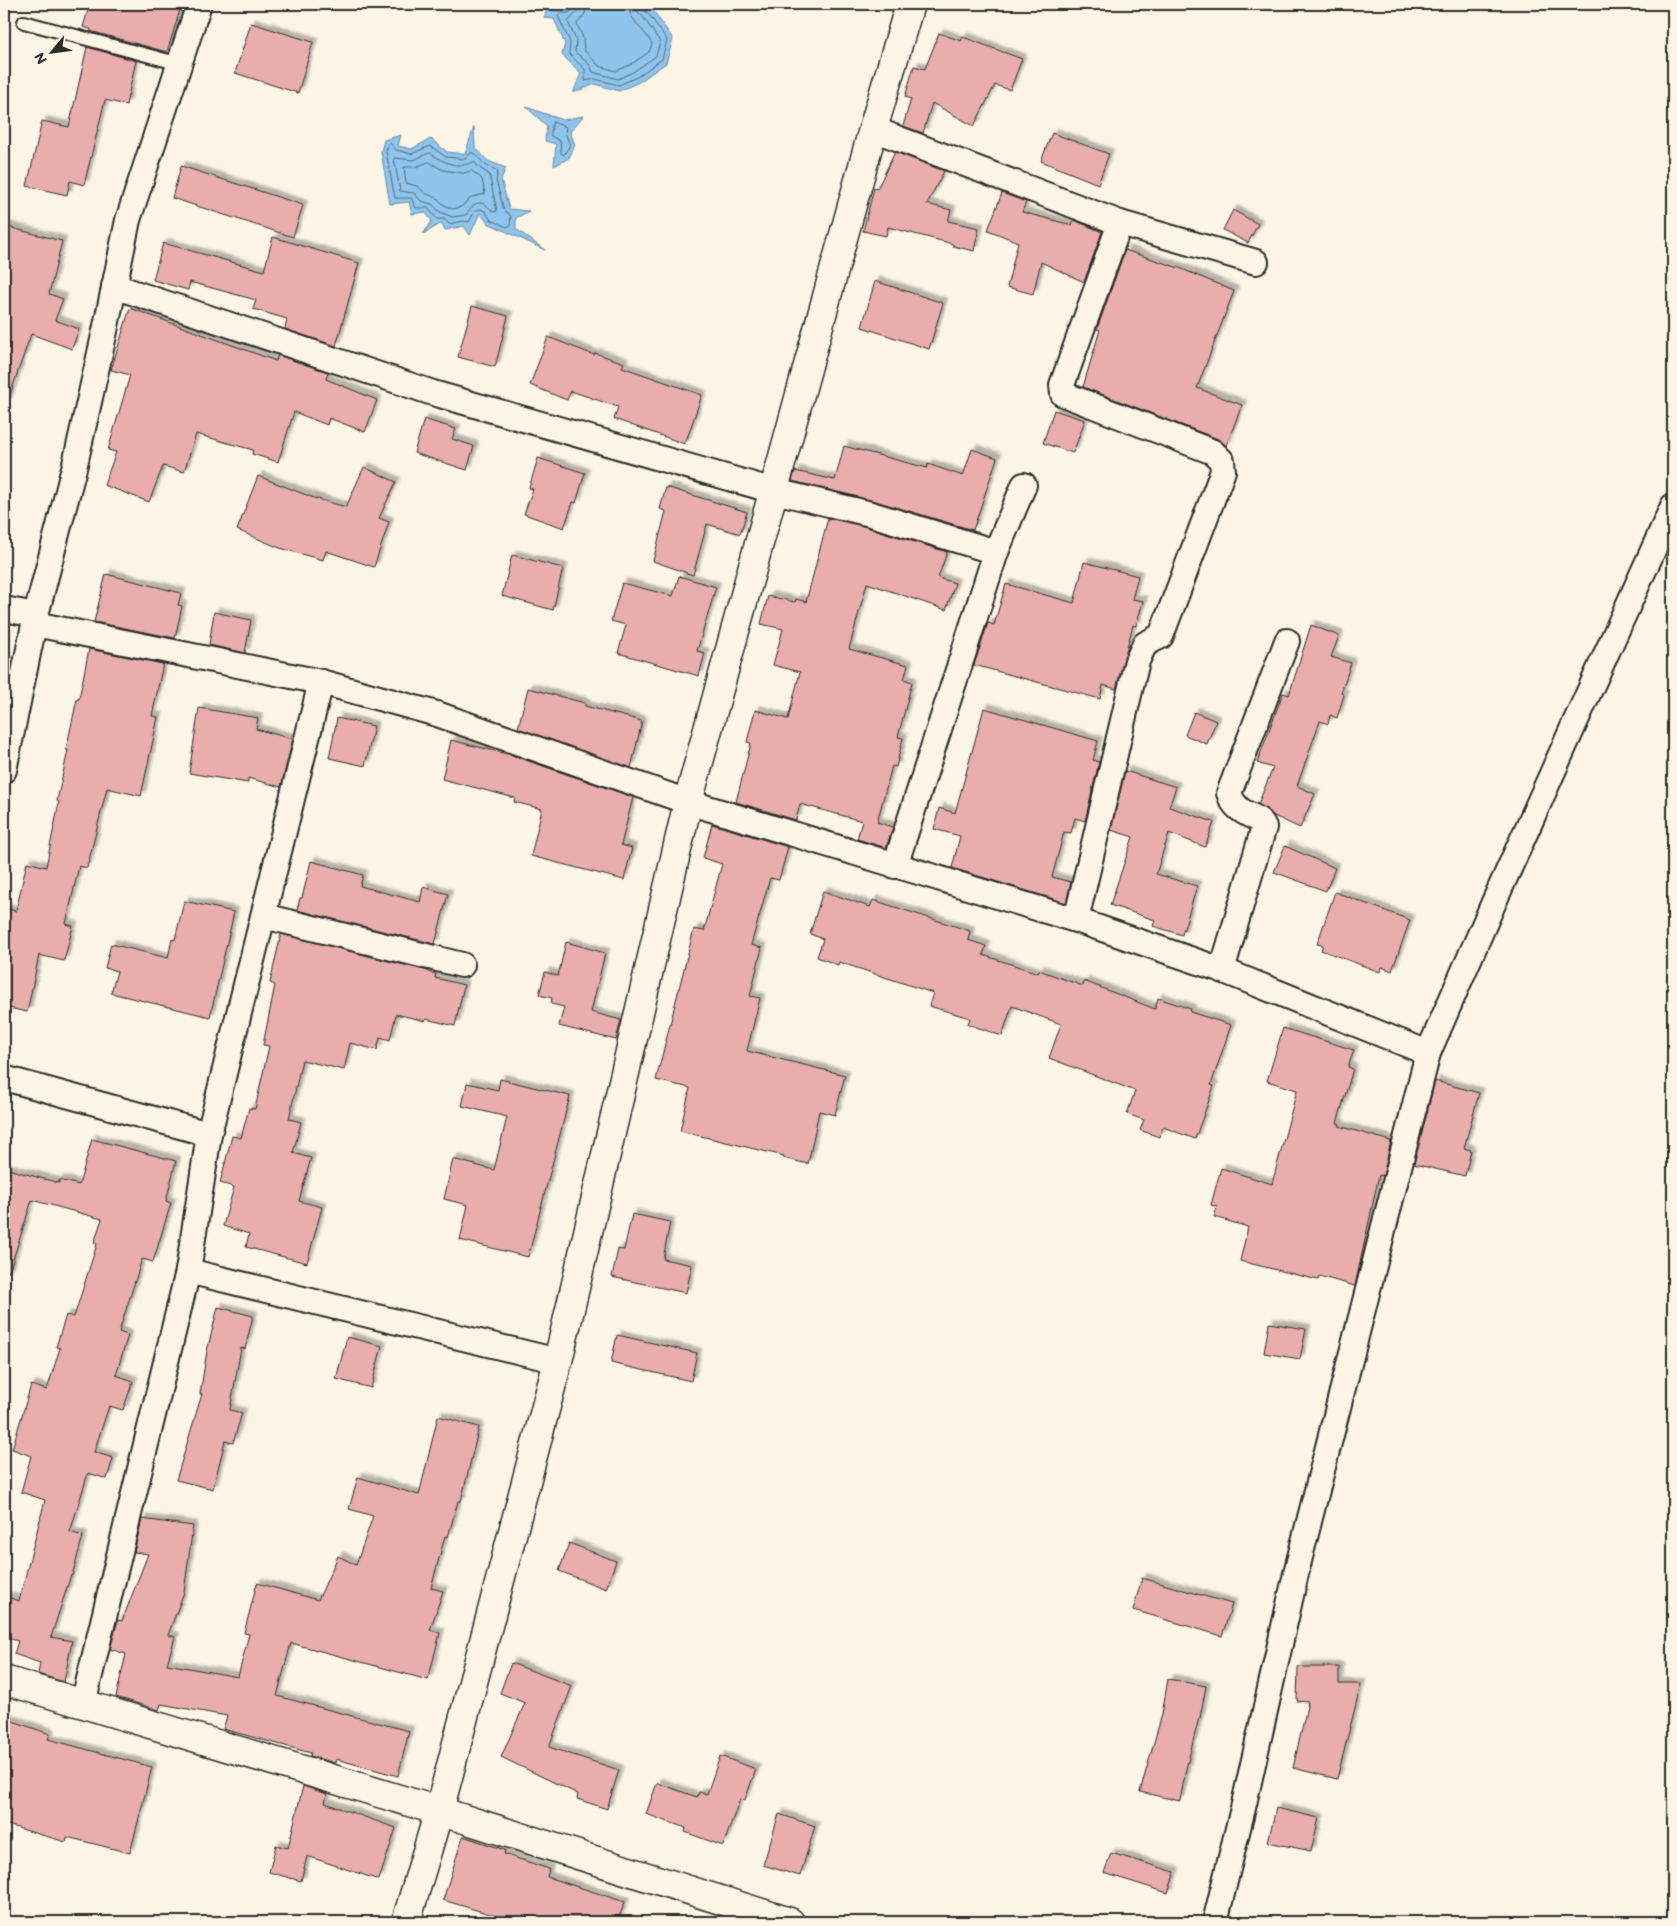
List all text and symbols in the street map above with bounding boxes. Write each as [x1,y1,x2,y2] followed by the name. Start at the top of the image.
[28,28,78,78] north arrow
[31,49,51,67] text: N

